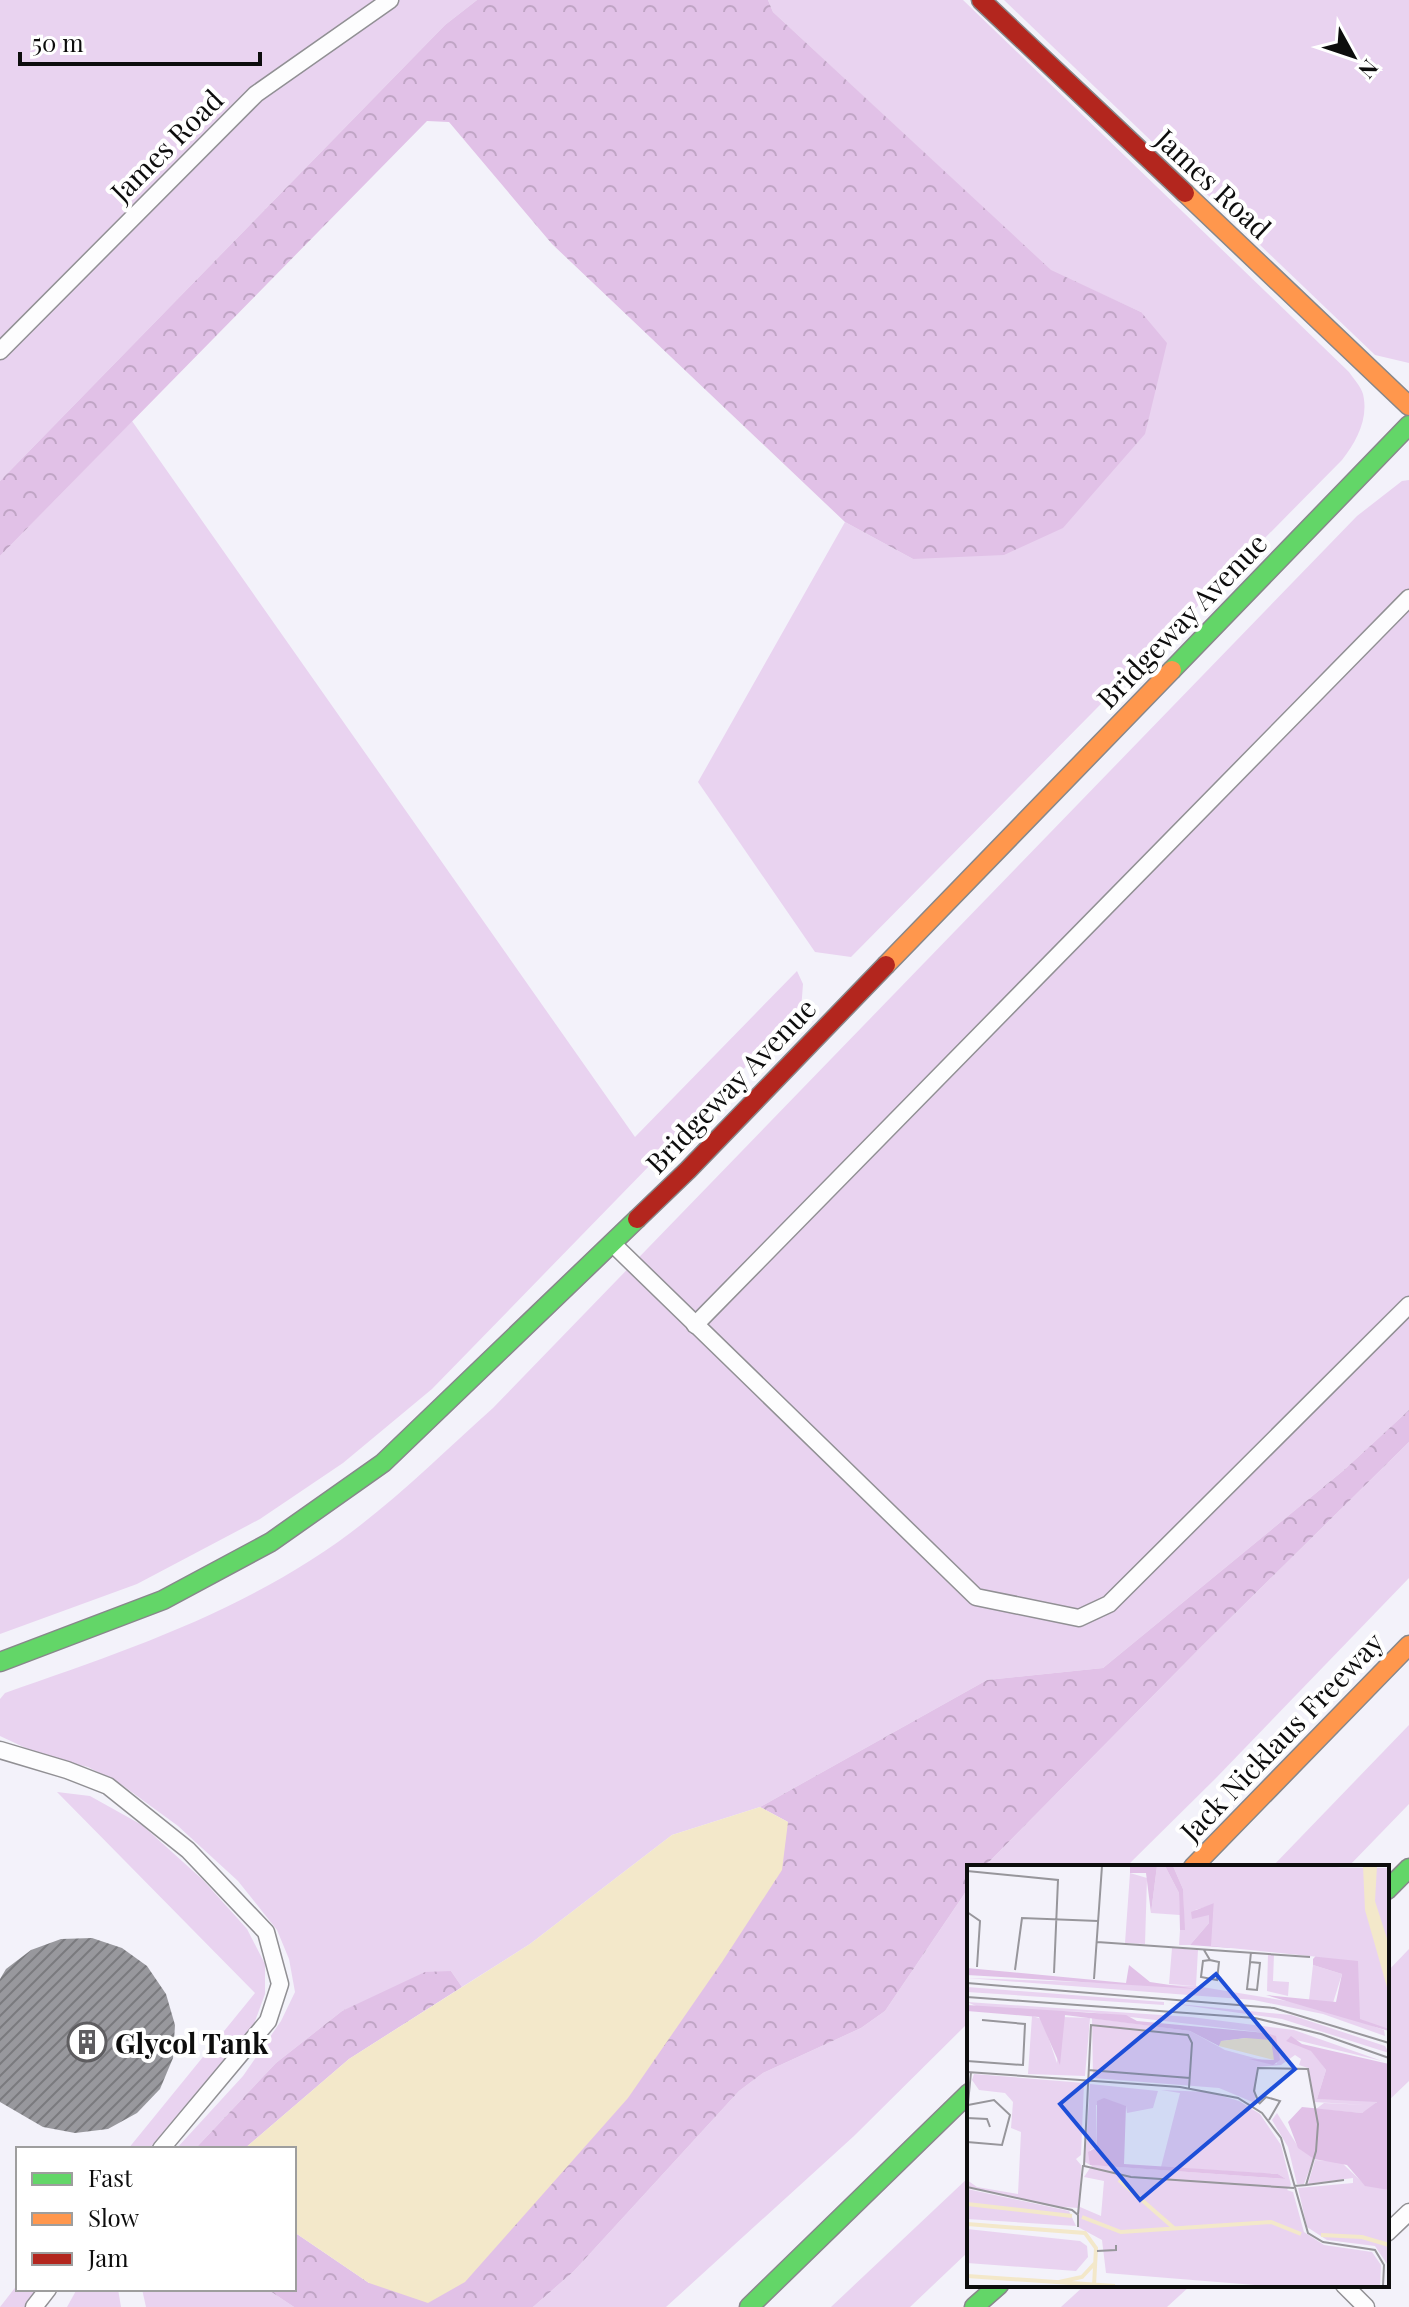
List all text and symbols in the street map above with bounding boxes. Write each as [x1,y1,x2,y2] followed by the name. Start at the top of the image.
[20,16,260,66] scale bar
[1313,16,1393,96] north arrow
[32,26,84,58] text: 50 m
[1352,54,1386,85] text: N
[101,81,230,210] street label: James Road
[1148,119,1280,246] street label: James Road
[1088,525,1274,715] street label: Bridgeway Avenue
[637,990,823,1180] street label: Bridgeway Avenue
[1171,1624,1390,1849] street label: Jack Nicklaus Freeway
[967,1865,1389,2287] inset map
[66,2021,108,2063] building icon: Glycol Tank
[115,2024,269,2061] place label: Glycol Tank
[16,2147,296,2291] legend
[88,2161,133,2193] text: Fast
[88,2201,140,2233] text: Slow
[87,2241,129,2273] text: Jam

